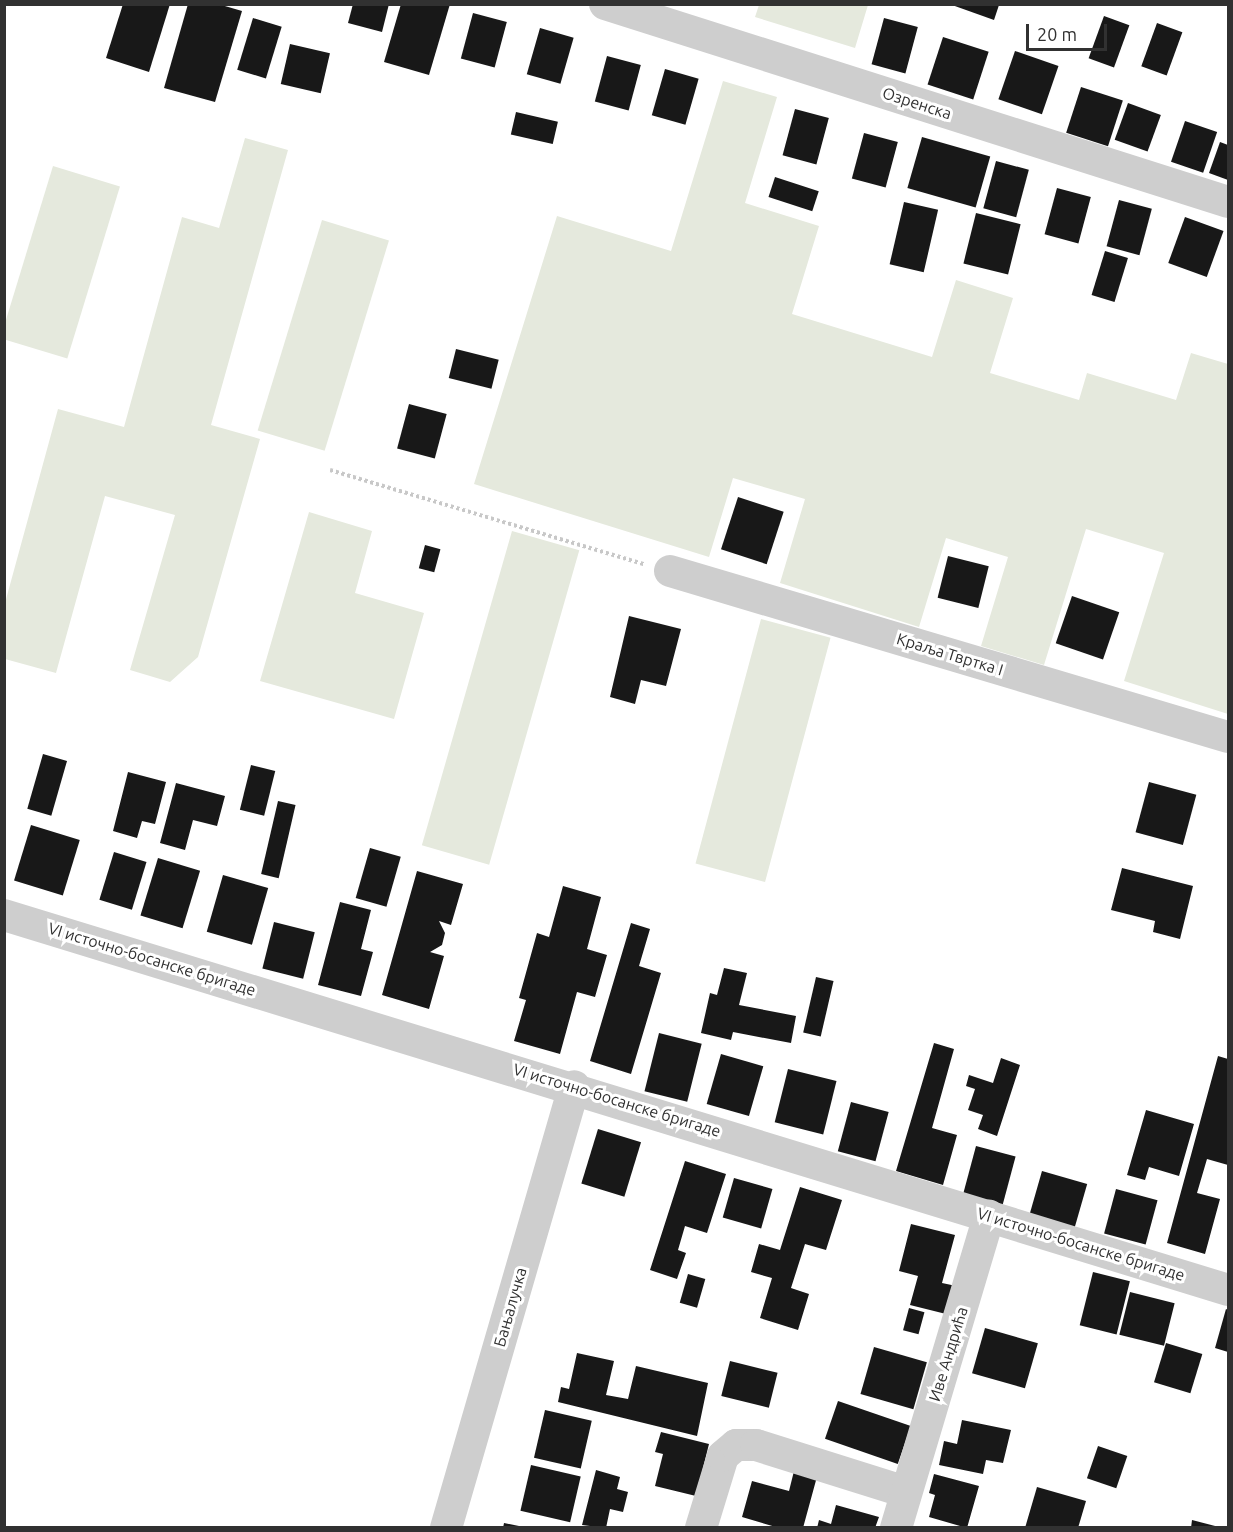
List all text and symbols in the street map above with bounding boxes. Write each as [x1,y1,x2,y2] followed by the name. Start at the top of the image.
[1029,12,1110,50] scale bar
[1037,24,1077,44] text: 20 m
[880,83,954,123] street label: Озренска
[894,629,1006,679] street label: Краља Твртка I
[46,918,258,1000] street label: VI источно-босанске бригаде
[511,1059,723,1141] street label: VI источно-босанске бригаде
[975,1203,1187,1285] street label: VI источно-босанске бригаде
[489,1265,531,1349] street label: Бањалучка
[924,1304,972,1404] street label: Иве Андрића

